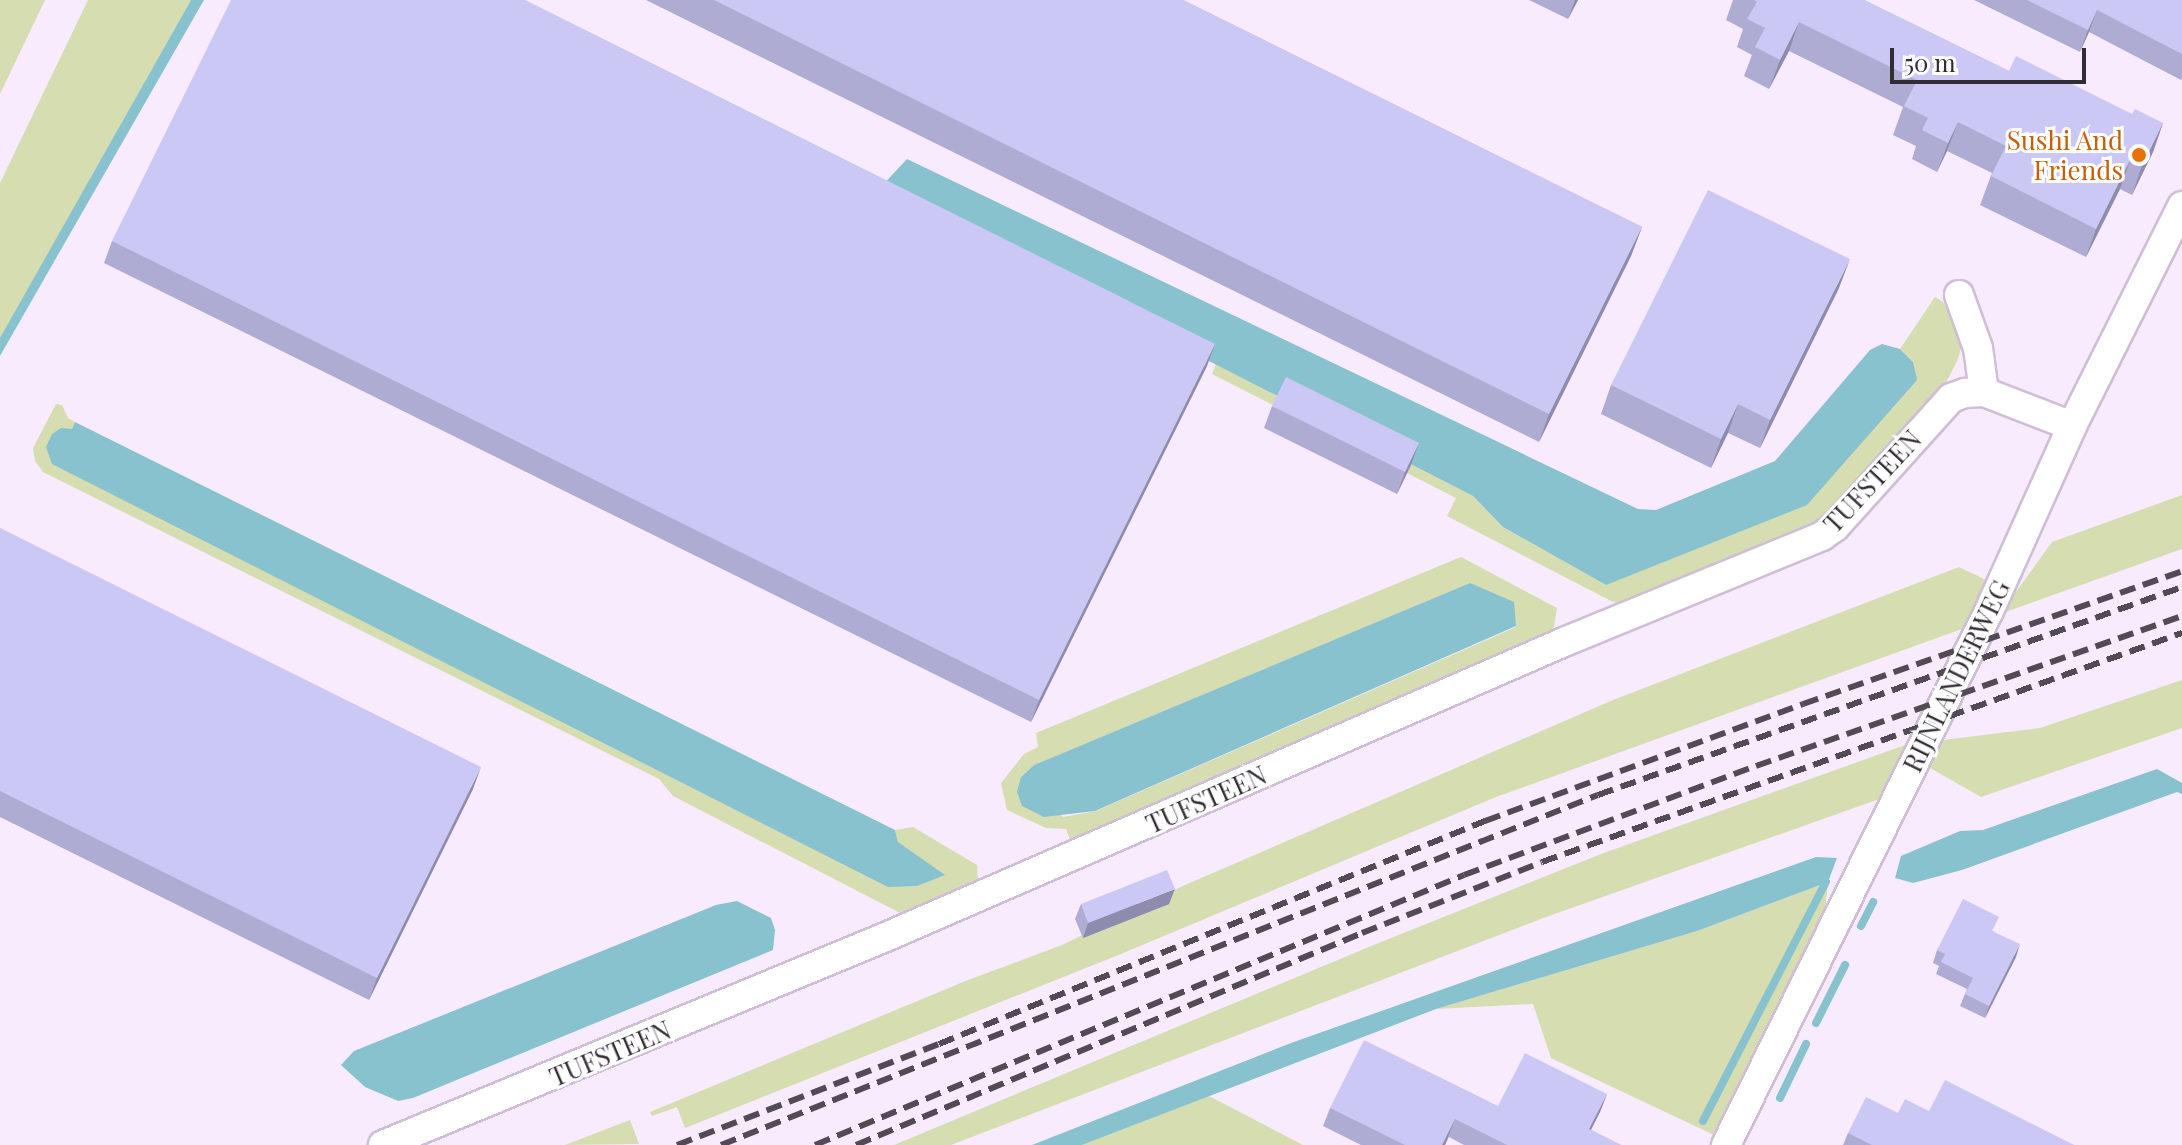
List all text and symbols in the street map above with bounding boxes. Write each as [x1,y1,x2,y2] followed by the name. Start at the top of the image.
[1894,32,2090,82] scale bar
[1904,46,1956,78] text: 50 m
[2006,124,2123,186] place label: Sushi And Friends
[2130,146,2148,164] marker: Sushi And Friends
[1817,423,1927,539] street label: TUFSTEEN
[1896,575,2016,777] street label: RIJNLANDERWEG
[1141,759,1271,839] street label: TUFSTEEN
[545,1013,675,1093] street label: TUFSTEEN

